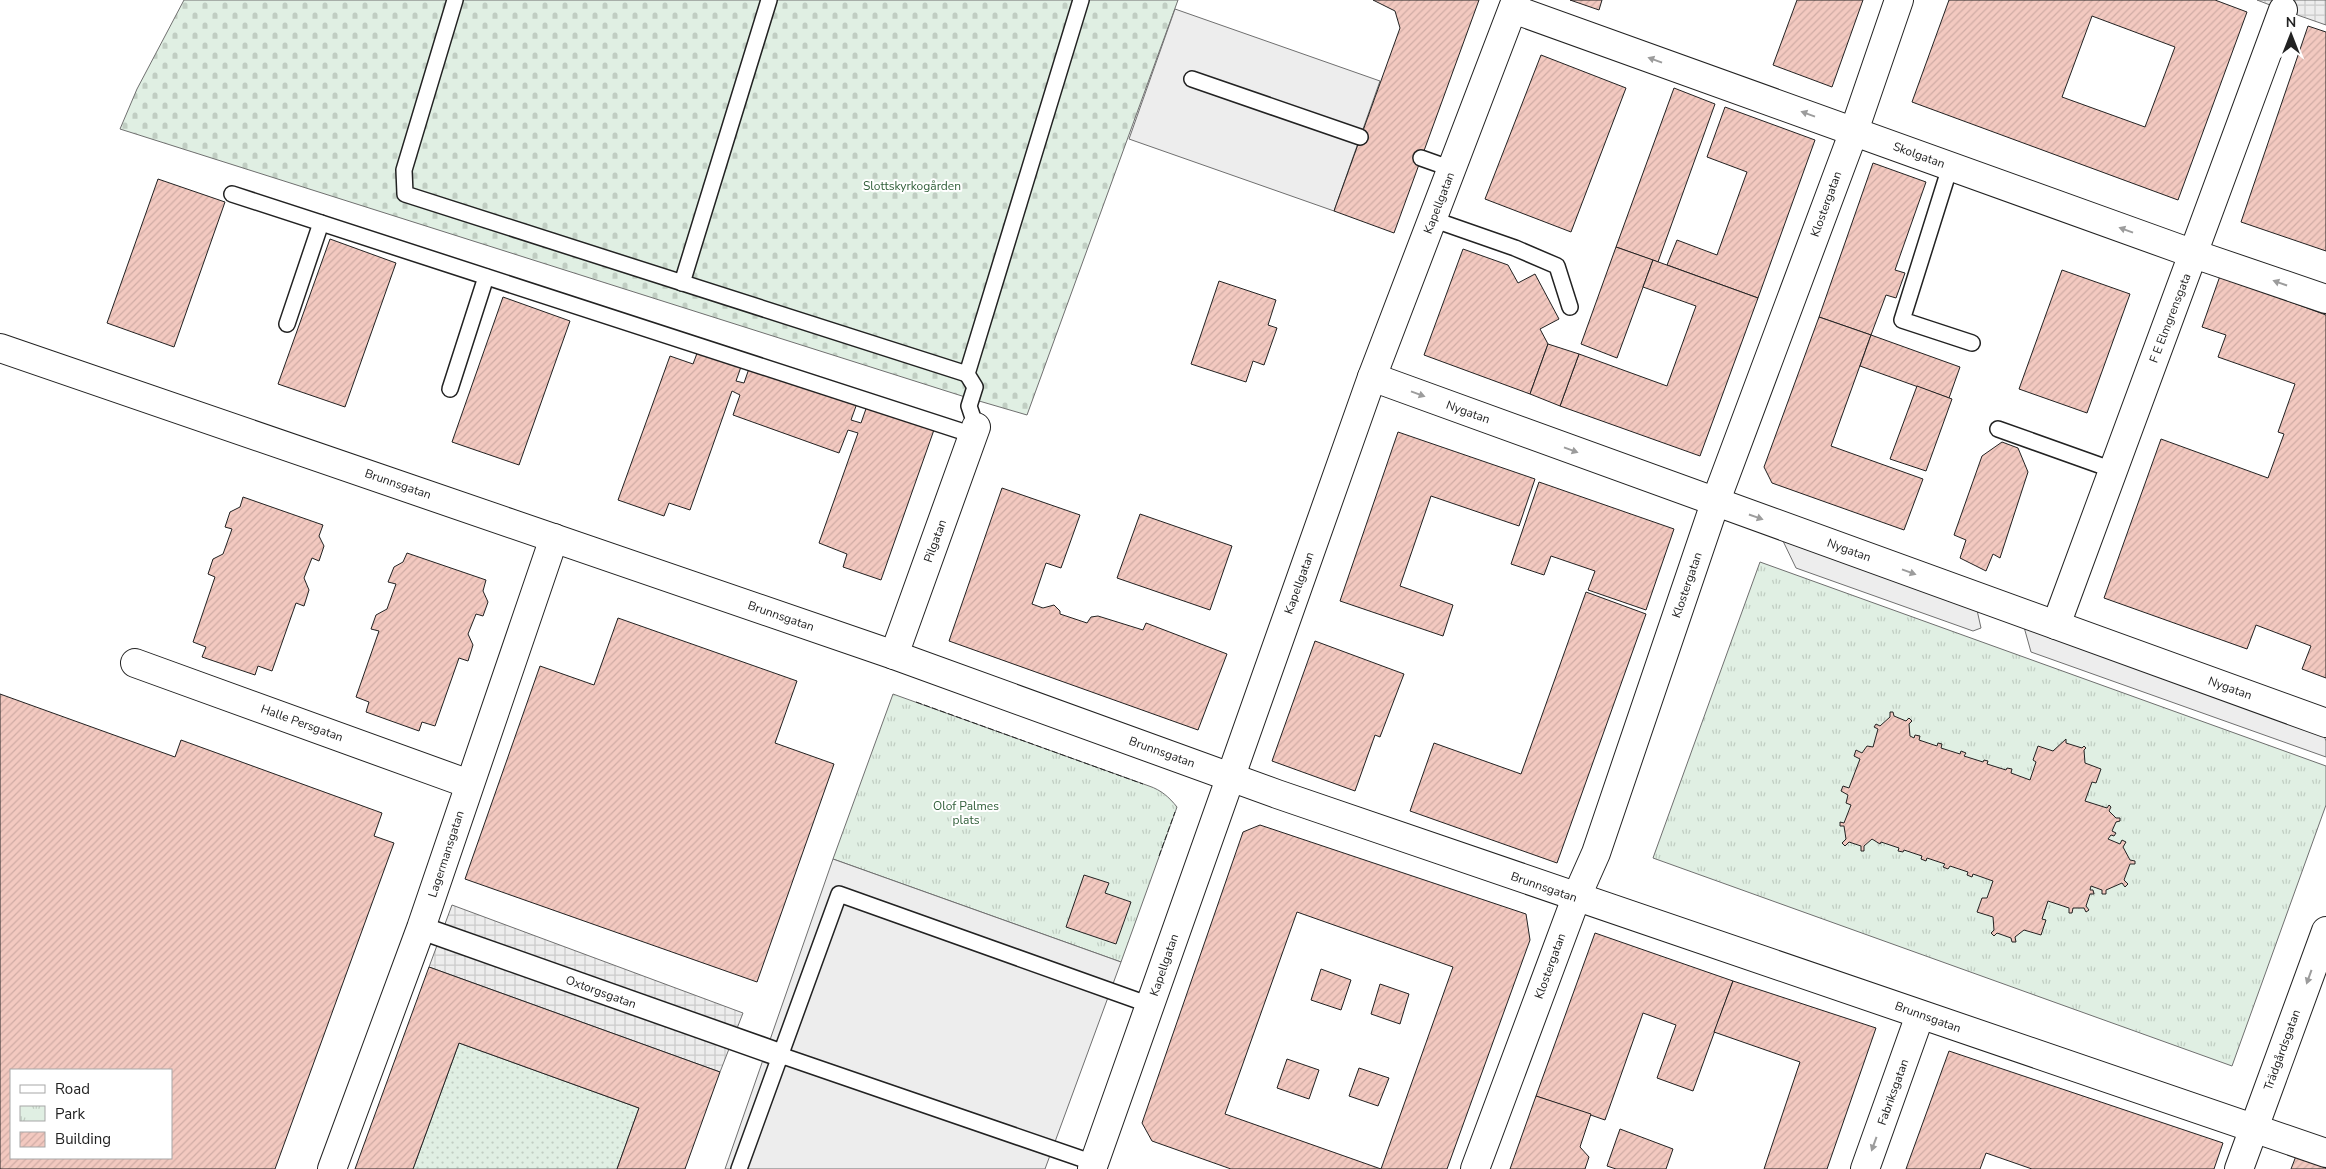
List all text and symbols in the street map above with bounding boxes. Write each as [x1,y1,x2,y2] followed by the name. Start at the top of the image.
[2266,10,2316,60] north arrow
[2286,13,2296,32] text: N
[1647,56,1662,63] one-way arrow
[1800,110,1815,117] one-way arrow
[1891,138,1947,172] street label: Skolgatan
[1807,169,1845,239] street label: Klostergatan
[1420,170,1458,236] street label: Kapellgatan
[863,178,961,194] park label: Slottskyrkogården
[2119,226,2134,233] one-way arrow
[2146,271,2194,365] street label: F E Elmgrensgata
[2272,279,2287,287] one-way arrow
[1411,390,1426,398] one-way arrow
[1444,397,1492,427] street label: Nygatan
[1563,447,1578,454] one-way arrow
[363,465,433,503] street label: Brunnsgatan
[1749,514,1764,521] one-way arrow
[920,517,950,565] street label: Pilgatan
[1825,535,1873,565] street label: Nygatan
[1280,550,1318,616] street label: Kapellgatan
[1668,550,1706,620] street label: Klostergatan
[1902,568,1917,576] one-way arrow
[746,597,816,635] street label: Brunnsgatan
[2206,673,2254,703] street label: Nygatan
[259,701,345,745] street label: Halle Persgatan
[1127,733,1197,771] street label: Brunnsgatan
[933,798,999,828] park label: Olof Palmes plats
[424,808,468,900] street label: Lagermansgatan
[1509,868,1579,906] street label: Brunnsgatan
[1531,931,1569,1001] street label: Klostergatan
[1146,932,1182,998] street label: Kapellgatan
[2305,970,2313,985] one-way arrow
[563,972,639,1012] street label: Oxtorgsgatan
[1893,998,1963,1036] street label: Brunnsgatan
[2260,1007,2304,1093] street label: Trädgårdsgatan
[1874,1057,1912,1127] street label: Fabriksgatan
[10,1069,172,1159] legend
[55,1079,90,1099] text: Road
[55,1104,85,1124] text: Park
[55,1129,111,1149] text: Building
[1870,1137,1878,1152] one-way arrow

